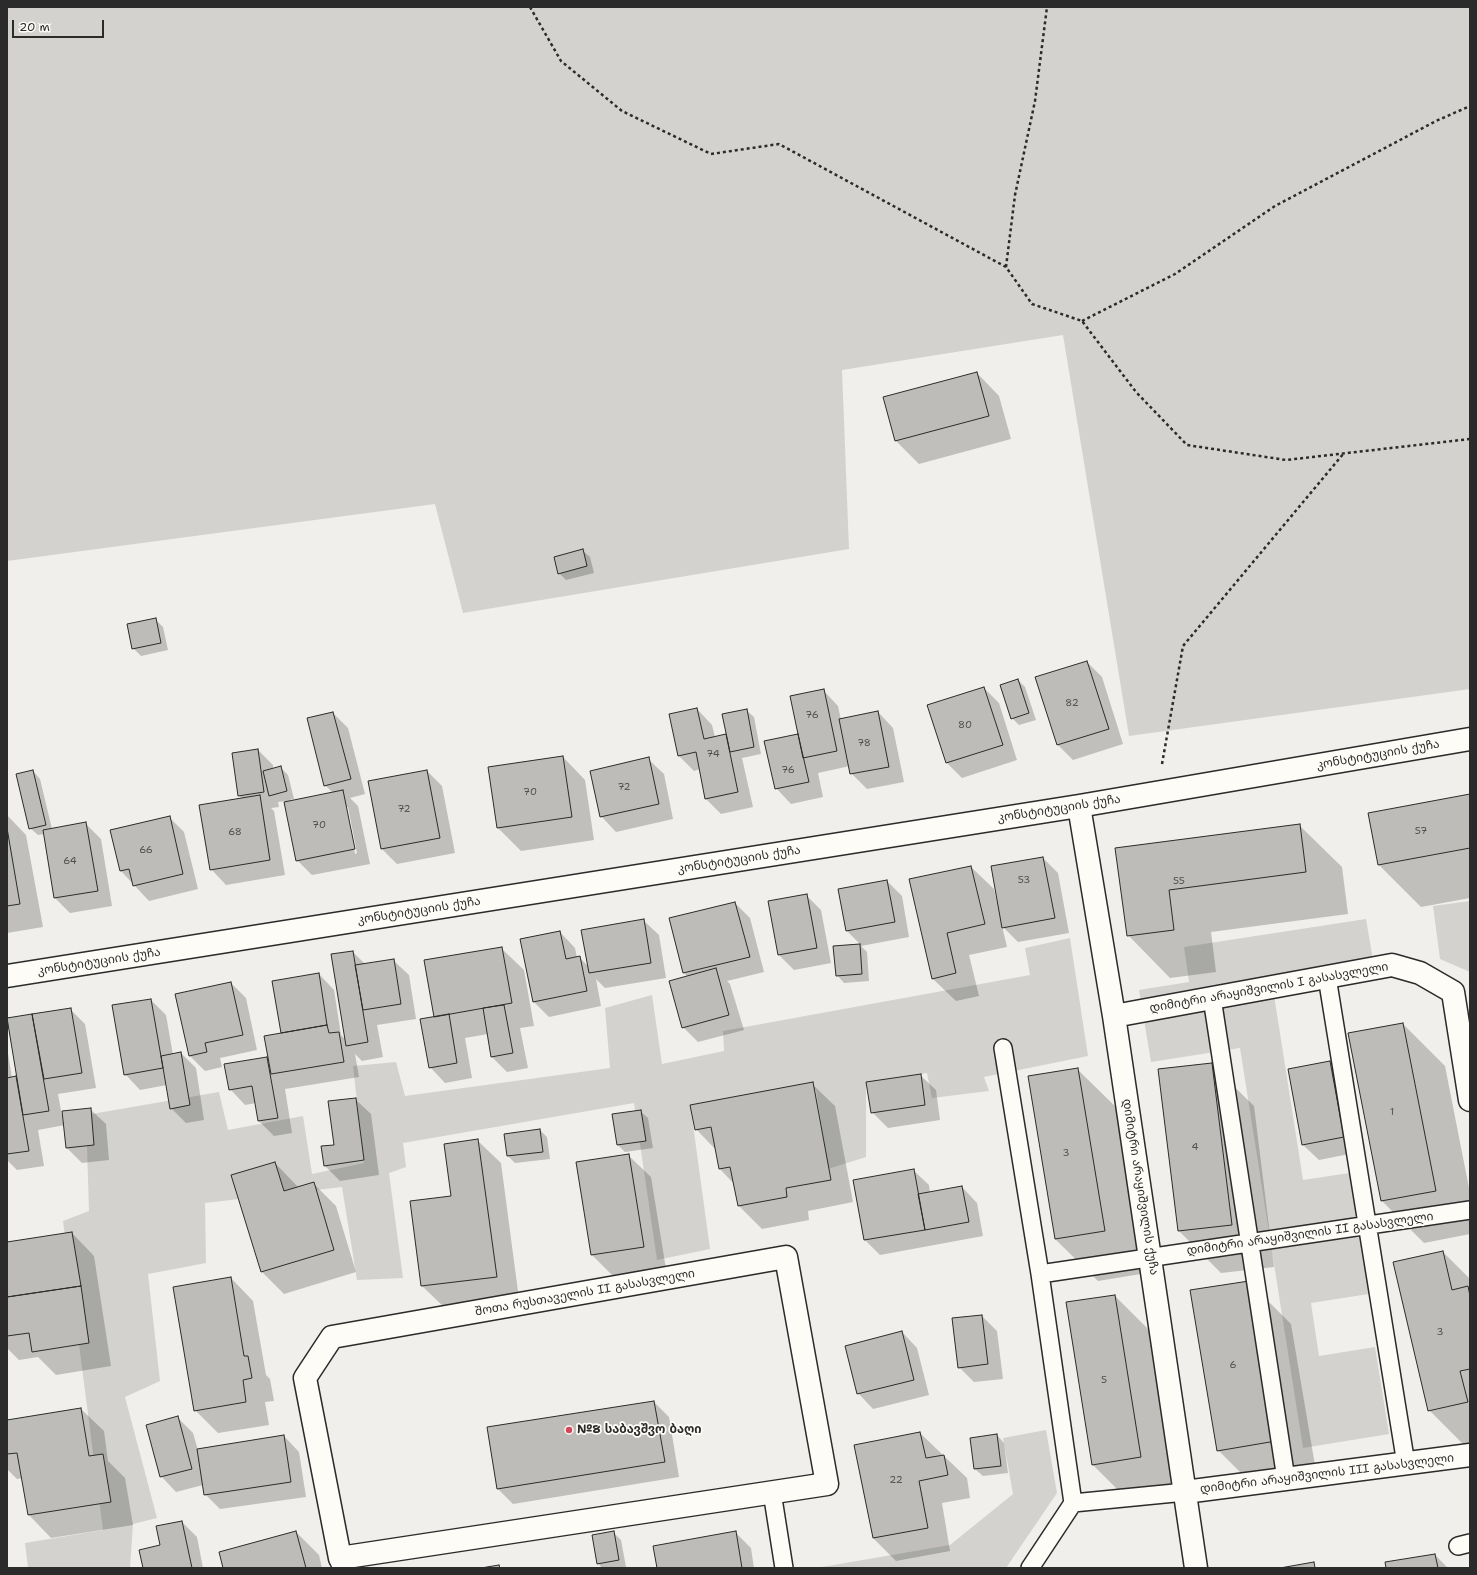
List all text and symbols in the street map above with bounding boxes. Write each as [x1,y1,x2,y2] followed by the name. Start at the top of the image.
[14,12,106,38] scale bar
[19,19,50,35] text: 20 m
[1065,697,1079,709] house number: 82
[805,709,819,721] house number: 76
[958,719,972,731] house number: 80
[857,737,871,749] house number: 78
[1315,737,1441,773] street label: კონსტიტუციის ქუჩა
[706,748,720,760] house number: 74
[781,764,795,776] house number: 76
[617,781,631,793] house number: 72
[523,786,537,798] house number: 70
[996,792,1122,826] street label: კონსტიტუციის ქუჩა
[397,803,411,815] house number: 72
[312,819,326,831] house number: 70
[1415,825,1427,837] house number: 57
[228,826,242,838] house number: 68
[676,843,802,877] street label: კონსტიტუციის ქუჩა
[139,844,153,856] house number: 66
[63,855,77,867] house number: 64
[1018,874,1030,886] house number: 53
[1173,875,1185,887] house number: 55
[356,894,482,928] street label: კონსტიტუციის ქუჩა
[36,945,162,979] street label: კონსტიტუციის ქუჩა
[1148,960,1390,1016] street label: დიმიტრი არაყიშვილის I გასასვლელი
[1119,1098,1161,1276] street label: დიმიტრი არაყიშვილის ქუჩა
[1390,1106,1394,1118] house number: 1
[1192,1141,1198,1153] house number: 4
[1063,1147,1069,1159] house number: 3
[1186,1210,1434,1258] street label: დიმიტრი არაყიშვილის II გასასვლელი
[474,1267,696,1319] street label: შოთა რუსთაველის II გასასვლელი
[1437,1326,1443,1338] house number: 3
[1230,1359,1236,1371] house number: 6
[1101,1374,1107,1386] house number: 5
[577,1423,702,1437] place label: №8 საბავშვო ბაღი
[564,1425,574,1435] marker: №8 საბავშვო ბაღი
[1199,1451,1455,1497] street label: დიმიტრი არაყიშვილის III გასასვლელი
[889,1474,903,1486] house number: 22

